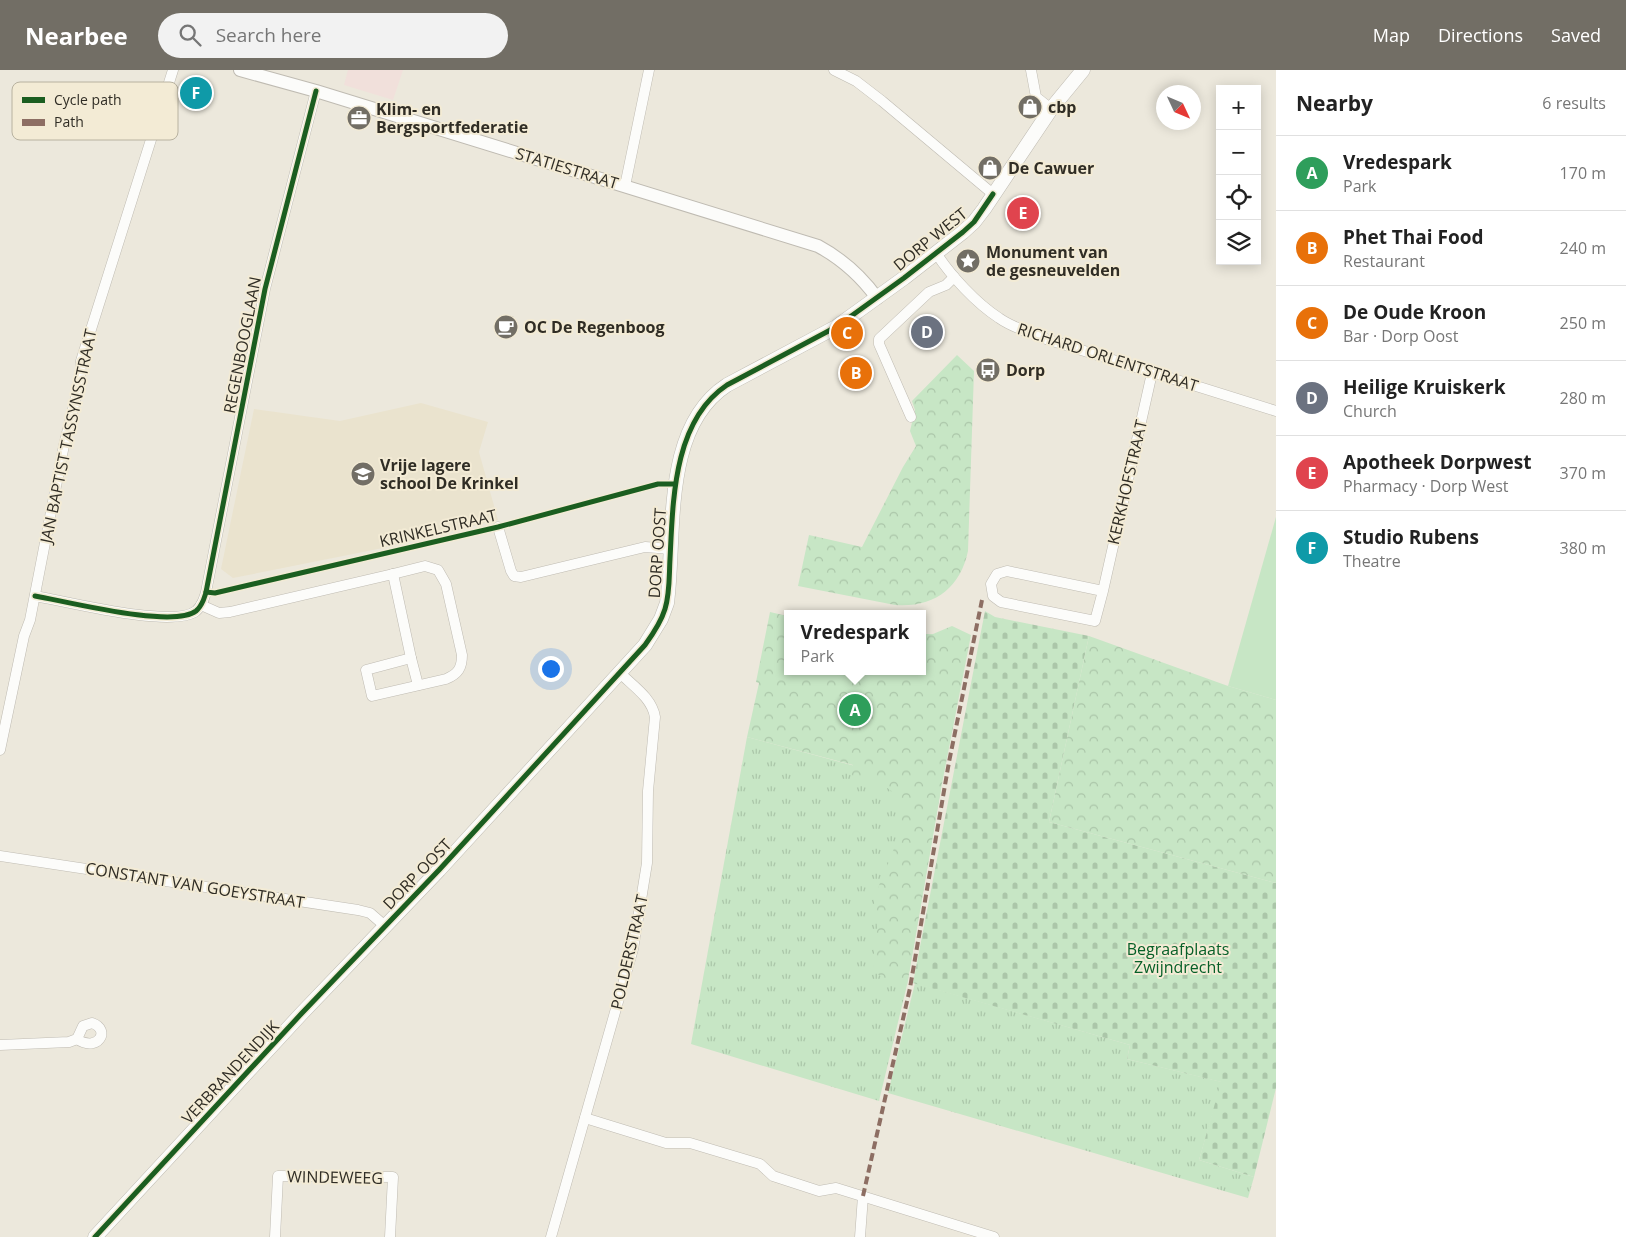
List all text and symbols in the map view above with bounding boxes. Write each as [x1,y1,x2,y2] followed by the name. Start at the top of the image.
[158,13,508,58] search box
[25,19,128,52] text: Nearbee
[176,21,204,49] icon: search
[216,22,322,48] text: Search here
[1373,23,1410,47] text: Map
[1438,23,1523,47] text: Directions
[1551,23,1601,47] text: Saved
[180,74,212,112] pin: F
[12,82,178,140] legend
[1156,85,1201,130] north arrow
[1216,85,1261,265] map controls
[1216,85,1261,130] button: +
[1296,89,1373,117] text: Nearby
[54,90,122,109] text: Cycle path
[1542,92,1606,114] text: 6 results
[1017,94,1043,120] shop icon: cbp
[1048,96,1076,118] place label: cbp
[376,98,528,138] place label: Klim- en Bergsportfederatie
[346,105,372,131] office icon: Klim- en Bergsportfederatie
[54,112,84,131] text: Path
[1216,130,1261,175] button: −
[513,142,621,194] street label: STATIESTRAAT
[1343,149,1452,175] text: Vredespark
[977,155,1003,181] shop icon: De Cawuer
[1008,157,1094,179] place label: De Cawuer
[1306,162,1318,184] text: A
[1560,162,1606,184] text: 170 m
[1216,175,1261,220] button: locate
[1343,175,1376,197] text: Park
[1007,194,1039,232] pin: E
[889,202,972,276] street label: DORP WEST
[1216,220,1261,265] button: layers
[1343,224,1484,250] text: Phet Thai Food
[1307,237,1317,259] text: B
[1560,237,1606,259] text: 240 m
[986,241,1120,281] place label: Monument van de gesneuvelden
[955,248,981,274] place icon: Monument van de gesneuvelden
[1343,250,1425,272] text: Restaurant
[218,275,266,415] street label: REGENBOOGLAAN
[1343,299,1486,325] text: De Oude Kroon
[1307,312,1317,334] text: C
[1560,312,1606,334] text: 250 m
[911,313,943,351] pin: D
[493,314,519,340] cafe icon: OC De Regenboog
[831,314,863,352] pin: C
[524,316,665,338] place label: OC De Regenboog
[1015,317,1201,397] street label: RICHARD ORLENTSTRAAT
[1343,325,1458,347] text: Bar · Dorp Oost
[34,327,102,547] street label: JAN BAPTIST TASSYNSSTRAAT
[840,354,872,392] pin: B
[975,357,1001,383] bus stop icon: Dorp
[1006,359,1045,381] place label: Dorp
[1343,374,1505,400] text: Heilige Kruiskerk
[1306,387,1318,409] text: D
[1560,387,1606,409] text: 280 m
[1343,400,1397,422] text: Church
[1102,417,1152,547] street label: KERKHOFSTRAAT
[1343,449,1531,475] text: Apotheek Dorpwest
[380,454,519,494] place label: Vrije lagere school De Krinkel
[350,461,376,487] school or university icon: Vrije lagere school De Krinkel
[1308,462,1316,484] text: E
[1560,462,1606,484] text: 370 m
[1343,475,1509,497] text: Pharmacy · Dorp West
[377,504,499,552] street label: KRINKELSTRAAT
[643,507,671,599] street label: DORP OOST
[1343,524,1479,550] text: Studio Rubens
[1308,537,1316,559] text: F
[1560,537,1606,559] text: 380 m
[1343,550,1401,572] text: Theatre
[784,610,926,675] popup
[801,619,909,645] text: Vredespark
[801,645,834,667] text: Park
[538,656,564,682] your location
[839,691,871,729] pin: A
[378,834,456,914] street label: DORP OOST
[84,857,306,913] street label: CONSTANT VAN GOEYSTRAAT
[605,892,653,1012] street label: POLDERSTRAAT
[1127,938,1229,978] park label: Begraafplaats Zwijndrecht
[176,1016,284,1128] street label: VERBRANDENDIJK
[287,1165,383,1189] street label: WINDEWEEG

